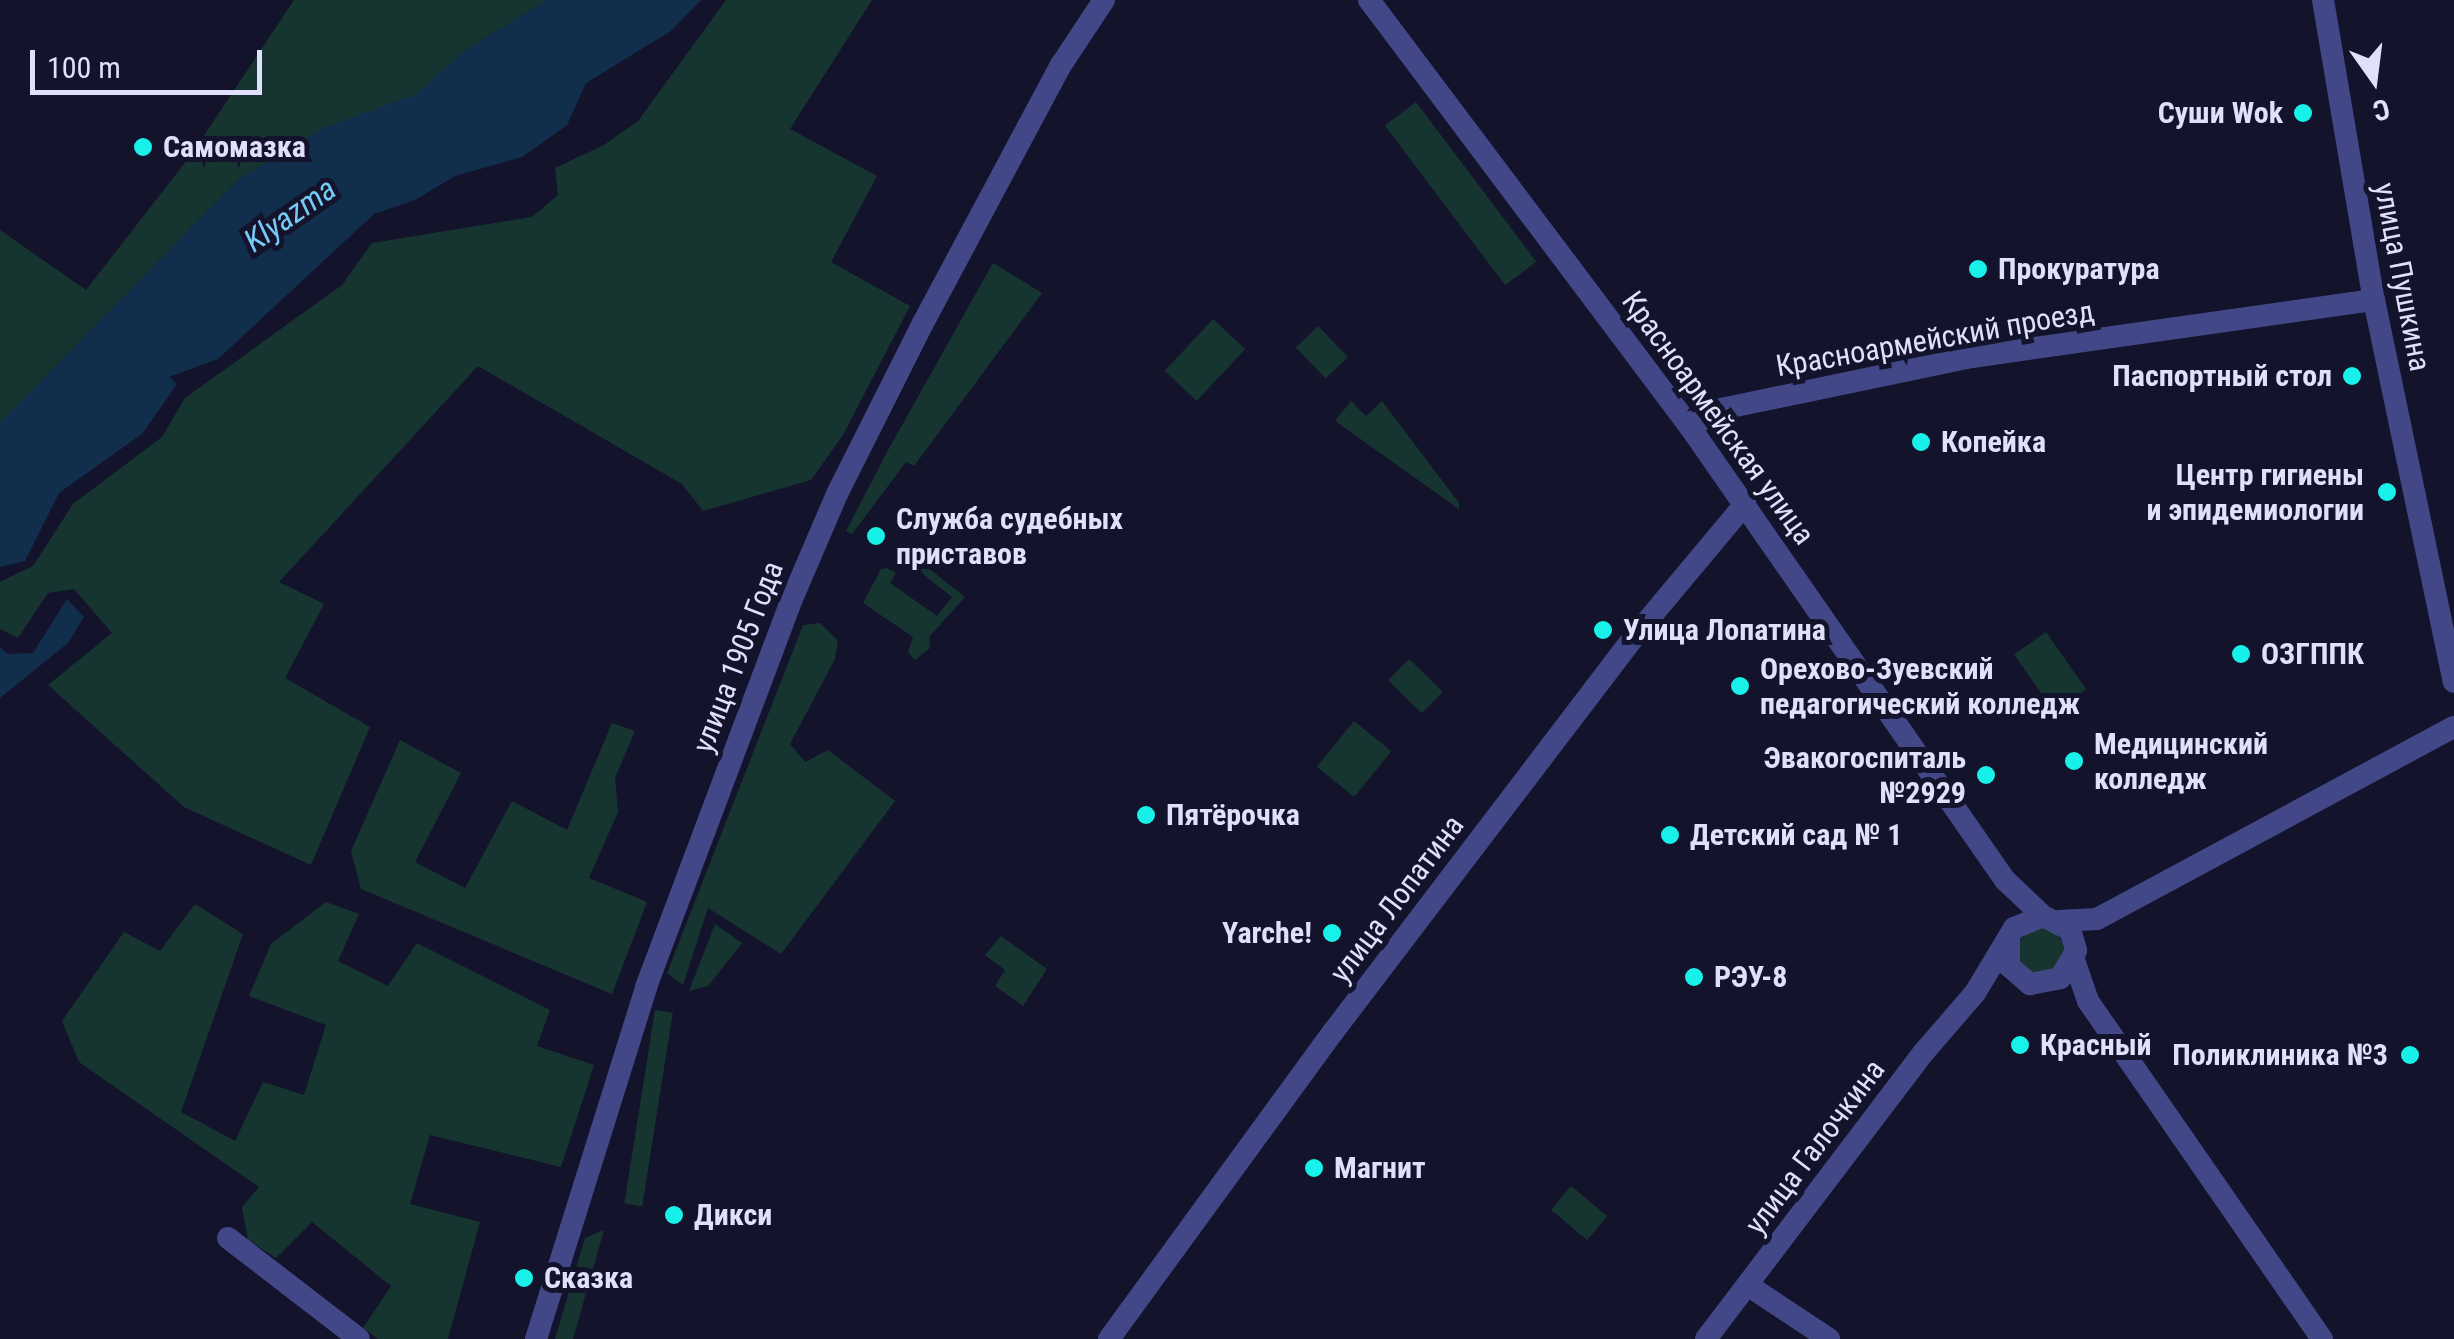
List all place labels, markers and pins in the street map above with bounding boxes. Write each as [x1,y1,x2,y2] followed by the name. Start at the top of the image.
[2158,95,2283,131] place label: Суши Wok
[2292,102,2314,124] marker: Суши Wok
[163,129,306,165] place label: Самомазка
[132,136,154,158] marker: Самомазка
[1998,251,2160,287] place label: Прокуратура
[1967,258,1989,280] marker: Прокуратура
[2112,358,2332,394] place label: Паспортный стол
[2341,365,2363,387] marker: Паспортный стол
[1941,424,2046,460] place label: Копейка
[1910,431,1932,453] marker: Копейка
[2146,457,2364,528] place label: Центр гигиены и эпидемиологии
[2374,479,2400,505] marker: Центр гигиены и эпидемиологии
[896,501,1123,572] place label: Служба судебных приставов
[865,525,887,547] marker: Служба судебных приставов
[1623,612,1826,648] place label: Улица Лопатина
[1592,619,1614,641] marker: Улица Лопатина
[2261,636,2364,672] place label: ОЗГППК
[2230,643,2252,665] marker: ОЗГППК
[1760,651,2080,722] place label: Орехово-Зуевский педагогический колледж
[1729,675,1751,697] marker: Орехово-Зуевский педагогический колледж
[2094,726,2268,796] place label: Медицинский колледж
[1764,740,1966,810] place label: Эвакогоспиталь №2929
[2063,750,2085,772] marker: Медицинский колледж
[1975,764,1997,786] marker: Эвакогоспиталь №2929
[1166,797,1300,833] place label: Пятёрочка
[1135,804,1157,826] marker: Пятёрочка
[1690,817,1902,853] place label: Детский сад № 1
[1659,824,1681,846] marker: Детский сад № 1
[1222,915,1312,951] place label: Yarche!
[1321,922,1343,944] marker: Yarche!
[1714,959,1787,995] place label: РЭУ-8
[1683,966,1705,988] marker: РЭУ-8
[2040,1027,2152,1063] place label: Красный
[2009,1034,2031,1056] marker: Красный
[2172,1037,2388,1073] place label: Поликлиника №3
[2397,1042,2423,1068] marker: Поликлиника №3
[1334,1150,1426,1186] place label: Магнит
[1303,1157,1325,1179] marker: Магнит
[694,1197,772,1233] place label: Дикси
[663,1204,685,1226] marker: Дикси
[544,1260,633,1296] place label: Сказка
[513,1267,535,1289] marker: Сказка

